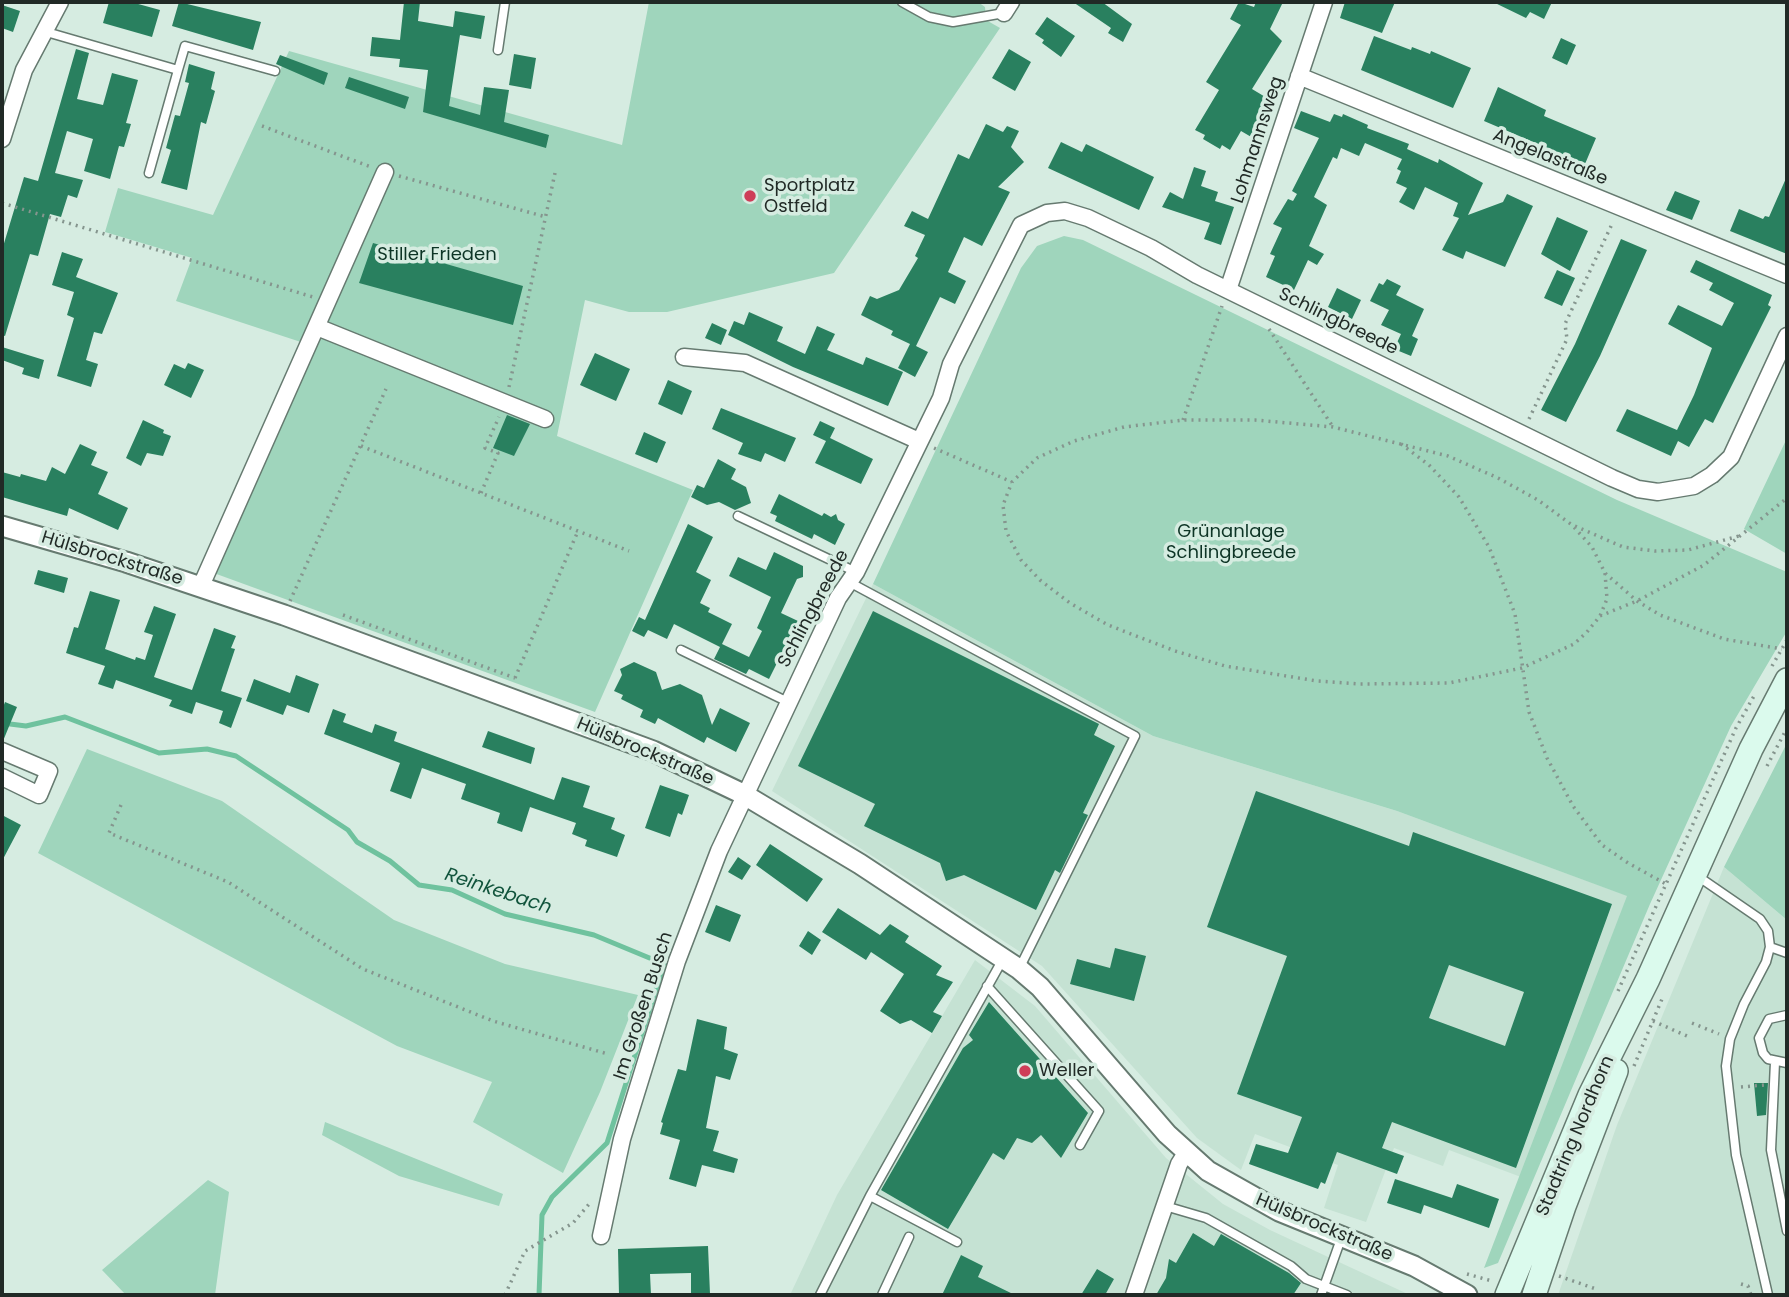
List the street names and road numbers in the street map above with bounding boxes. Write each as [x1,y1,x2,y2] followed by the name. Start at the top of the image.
[1227,74,1289,206] street label: Lohmannsweg
[1489,125,1611,191] street label: Angelastraße
[1275,284,1401,360] street label: Schlingbreede
[39,527,185,591] street label: Hülsbrockstraße
[774,547,854,671] street label: Schlingbreede
[573,713,717,791] street label: Hülsbrockstraße
[610,929,678,1083] street label: Im Großen Busch
[1532,1053,1620,1219] street label: Stadtring Nordhorn
[1252,1189,1396,1267] street label: Hülsbrockstraße

